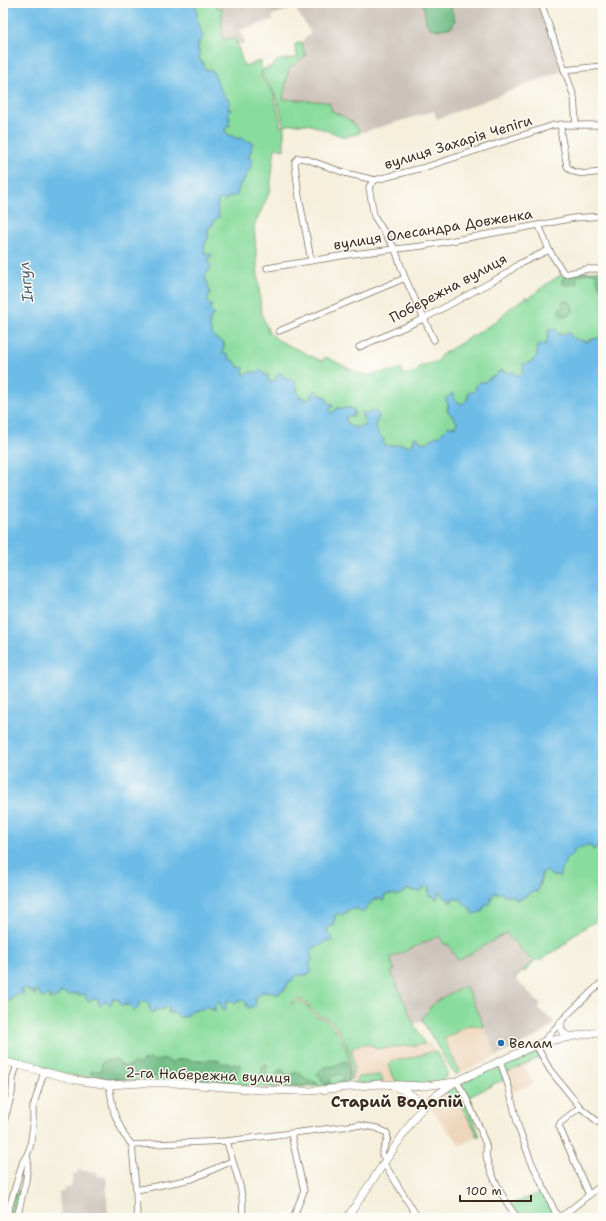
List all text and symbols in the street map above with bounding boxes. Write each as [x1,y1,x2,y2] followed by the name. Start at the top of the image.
[382,111,534,173] street label: вулиця Захарія Чепіги
[332,204,534,254] street label: вулиця Олесандра Довженка
[386,249,510,327] street label: Побережна вулиця
[14,261,38,304] water label: Інгул
[509,1034,552,1052] place label: Велам
[496,1038,506,1048] marker: Велам
[125,1063,291,1087] street label: 2-га Набережна вулиця
[331,1091,463,1112] district label: Старий Водопій
[460,1177,531,1203] scale bar
[466,1183,502,1199] text: 100 m

